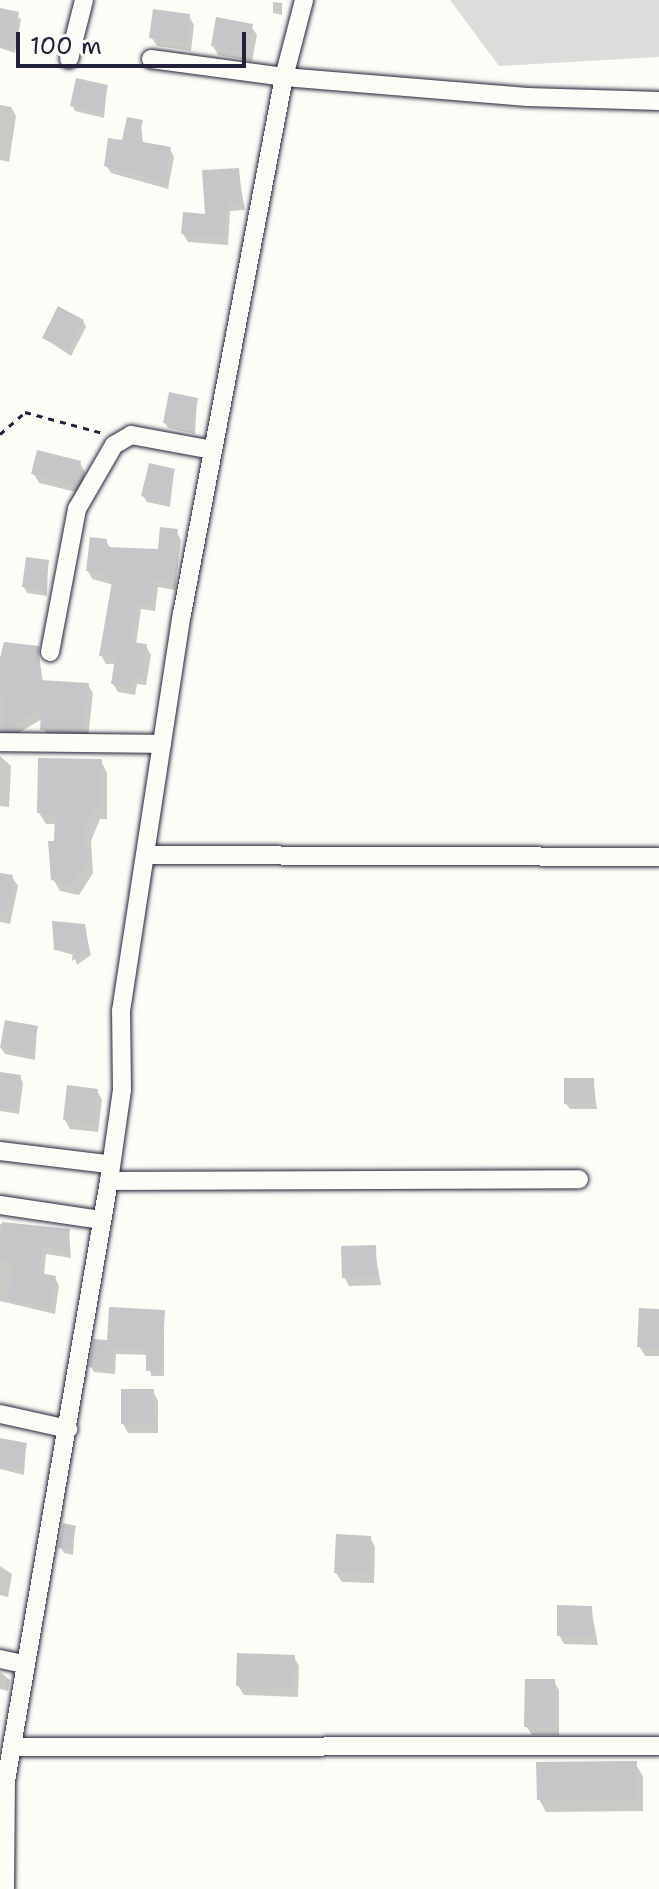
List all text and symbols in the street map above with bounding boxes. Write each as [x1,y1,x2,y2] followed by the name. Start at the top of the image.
[20,16,250,66] scale bar
[30,30,102,62] text: 100 m

